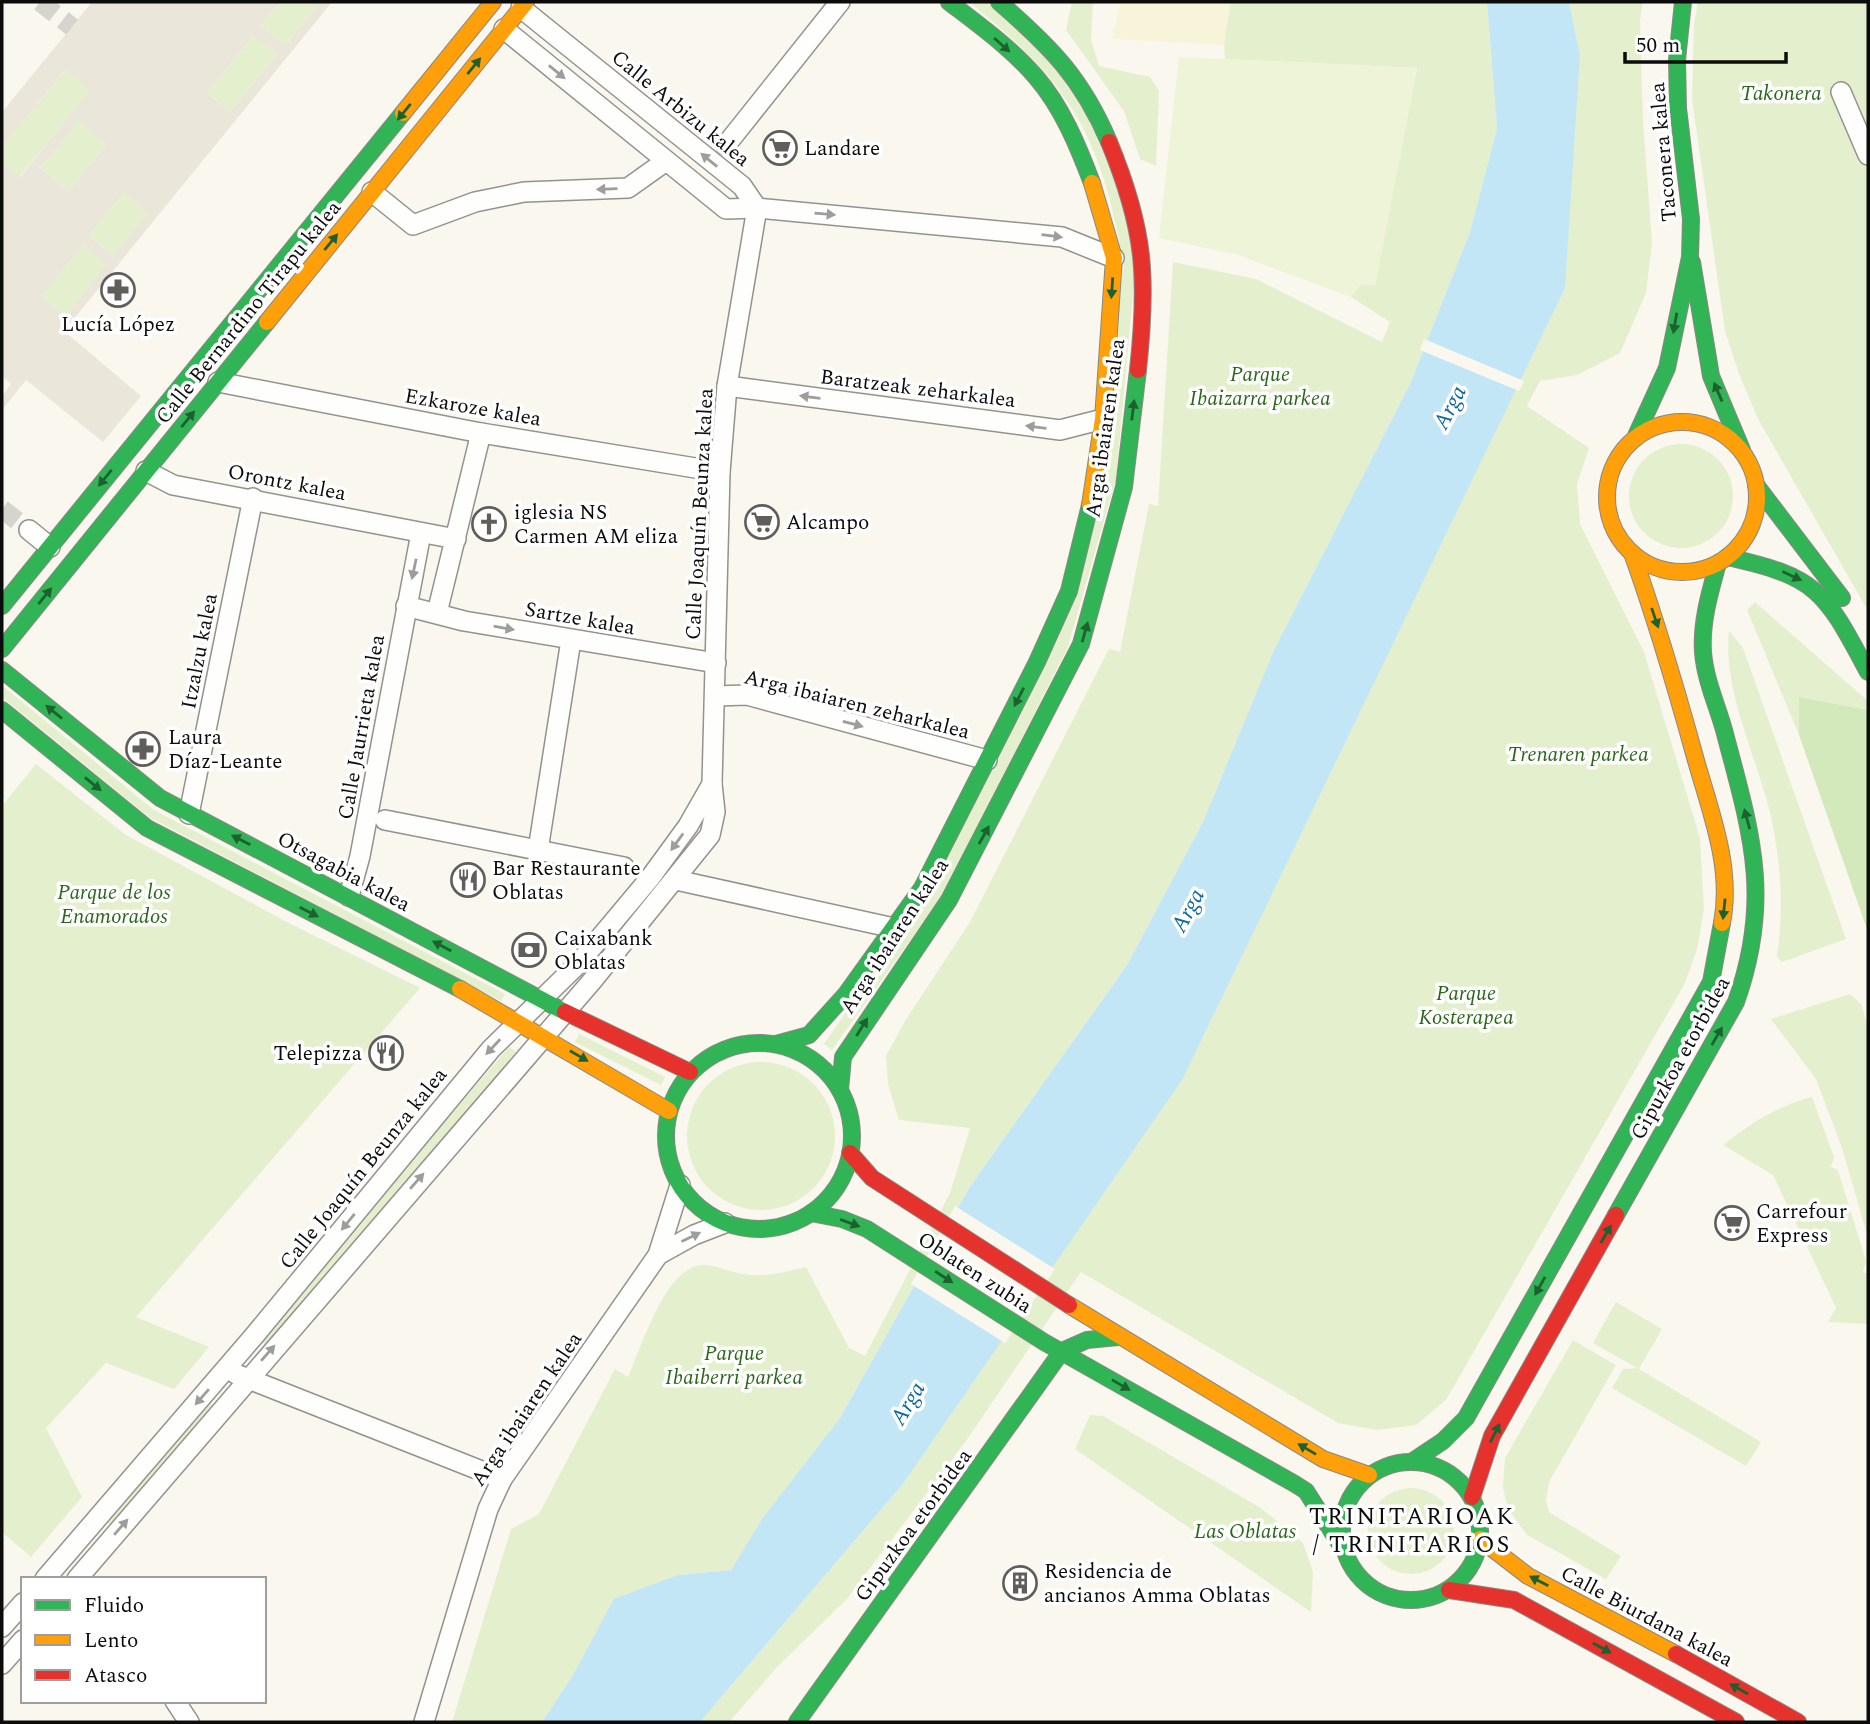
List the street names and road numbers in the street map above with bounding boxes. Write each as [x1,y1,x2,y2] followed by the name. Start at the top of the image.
[604,43,757,175] street label: Calle Arbizu kalea
[1642,80,1686,223] street label: Taconera kalea
[148,193,350,432] street label: Calle Bernardino Tirapu kalea
[1078,336,1135,520] street label: Arga ibaiaren kalea
[818,361,1018,417] street label: Baratzeak zeharkalea
[402,380,544,436] street label: Ezkaroze kalea
[677,387,723,641] street label: Calle Joaquín Beunza kalea
[225,456,349,510] street label: Orontz kalea
[173,590,227,712] street label: Itzalzu kalea
[522,594,638,645] street label: Sartze kalea
[330,631,394,822] street label: Calle Jaurrieta kalea
[741,661,974,749] street label: Arga ibaiaren zeharkalea
[271,823,417,921] street label: Otsagabia kalea
[832,851,958,1021] street label: Arga ibaiaren kalea
[1623,970,1739,1146] street label: Gipuzkoa etorbidea
[272,1060,456,1277] street label: Calle Joaquín Beunza kalea
[911,1224,1039,1322] street label: Oblaten zubia
[463,1325,591,1493] street label: Arga ibaiaren kalea
[847,1442,981,1609] street label: Gipuzkoa etorbidea
[1554,1558,1739,1676] street label: Calle Biurdana kalea

